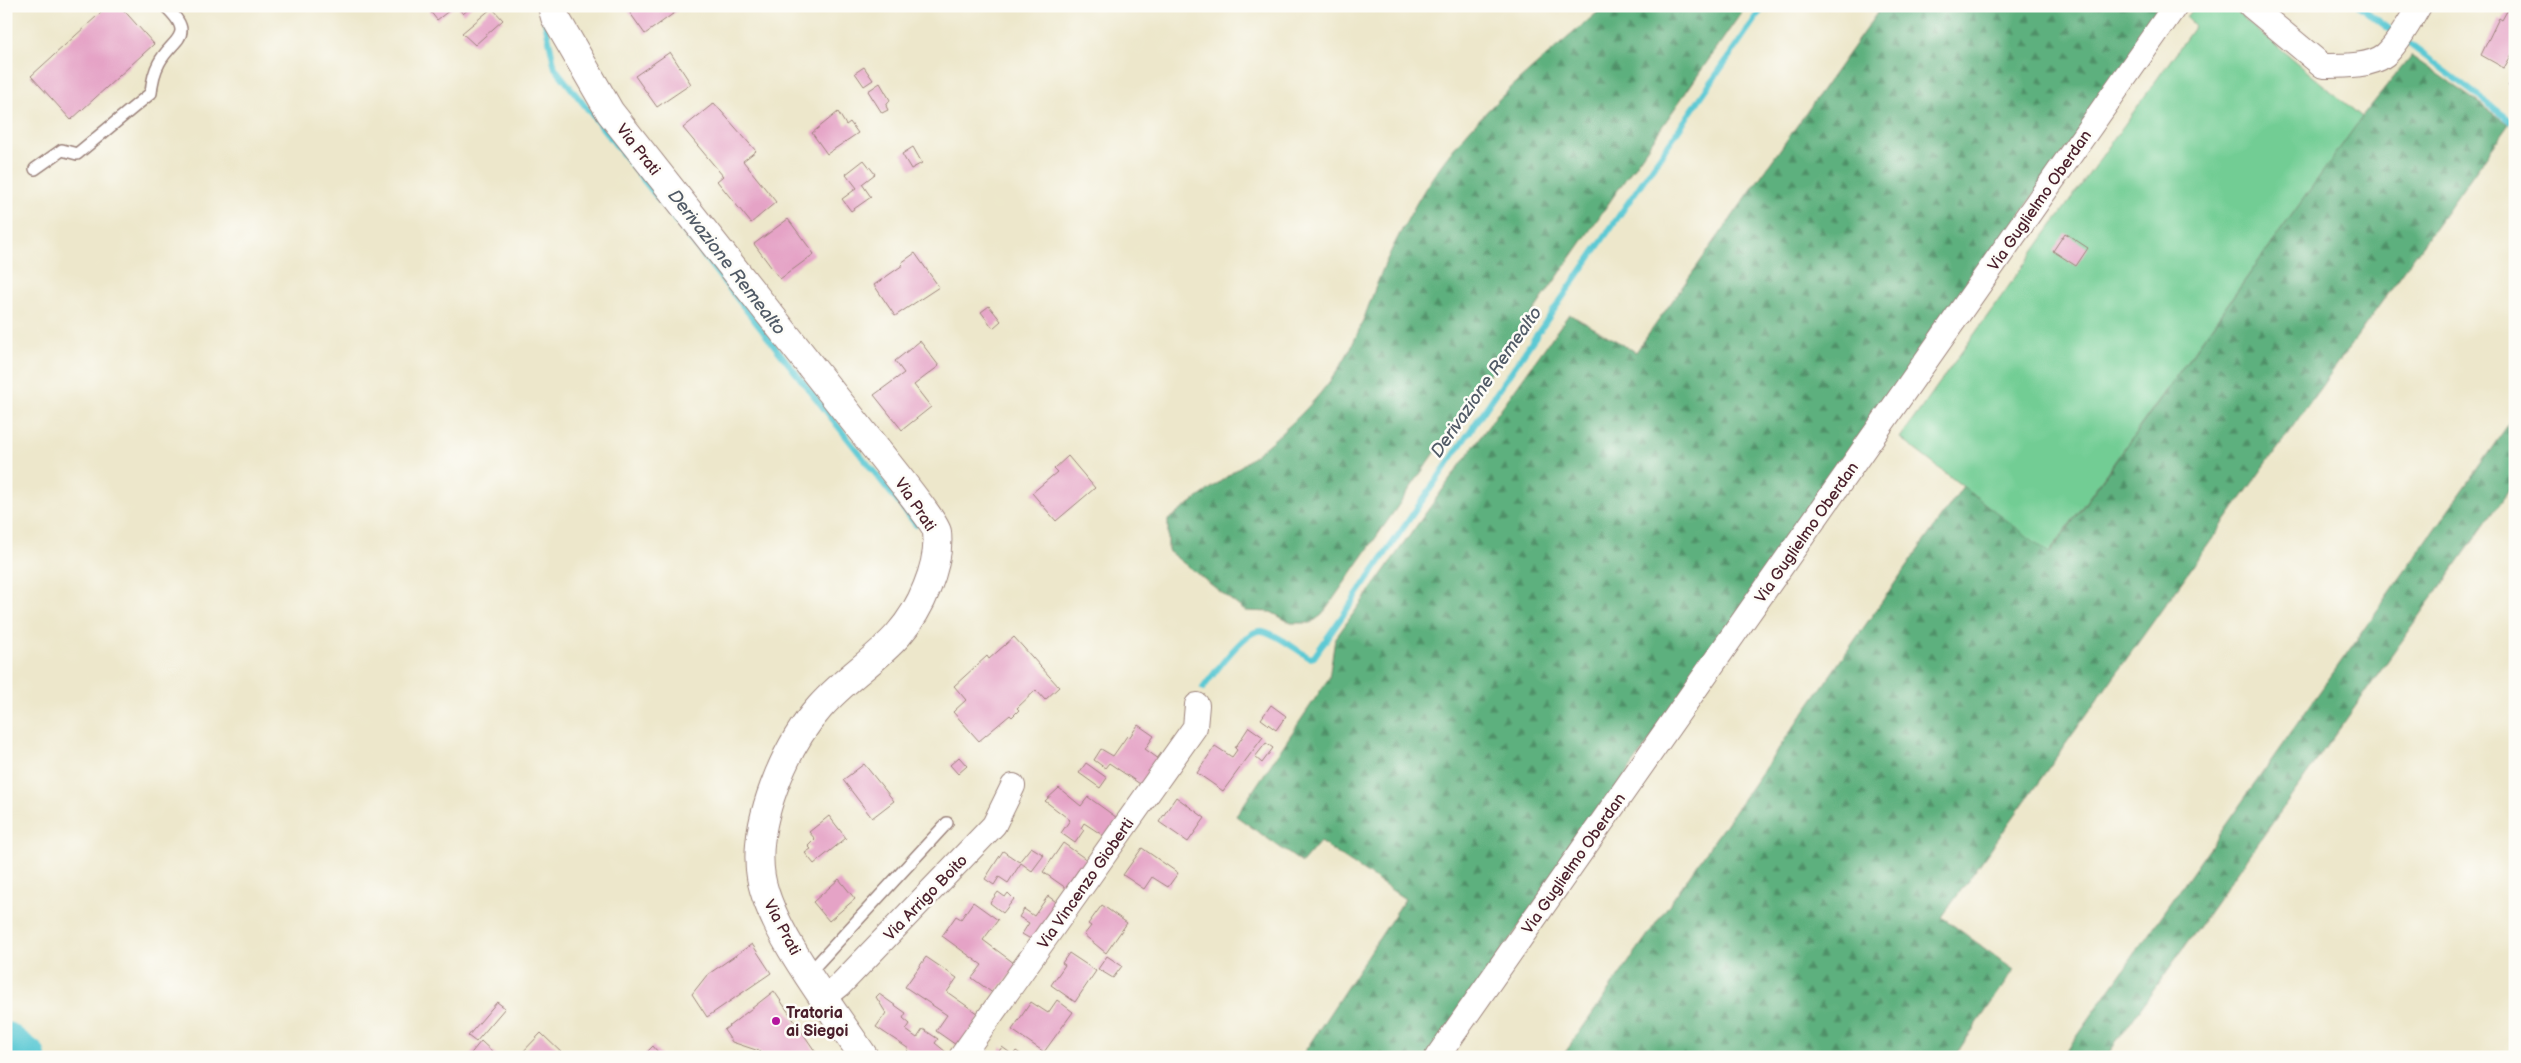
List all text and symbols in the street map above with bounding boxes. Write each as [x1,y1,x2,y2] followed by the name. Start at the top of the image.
[612,120,664,180] street label: Via Prati
[1984,127,2096,275] street label: Via Guglielmo Oberdan
[663,185,790,339] water label: Derivazione Remealto
[1427,303,1546,462] water label: Derivazione Remealto
[1751,459,1863,607] street label: Via Guglielmo Oberdan
[890,475,939,535] street label: Via Prati
[1518,790,1630,938] street label: Via Guglielmo Oberdan
[1034,815,1138,953] street label: Via Vincenzo Gioberti
[880,851,972,945] street label: Via Arrigo Boito
[759,897,804,959] street label: Via Prati
[786,1004,848,1041] place label: Tratoria ai Siegoi
[770,1015,782,1027] marker: Tratoria ai Siegoi

